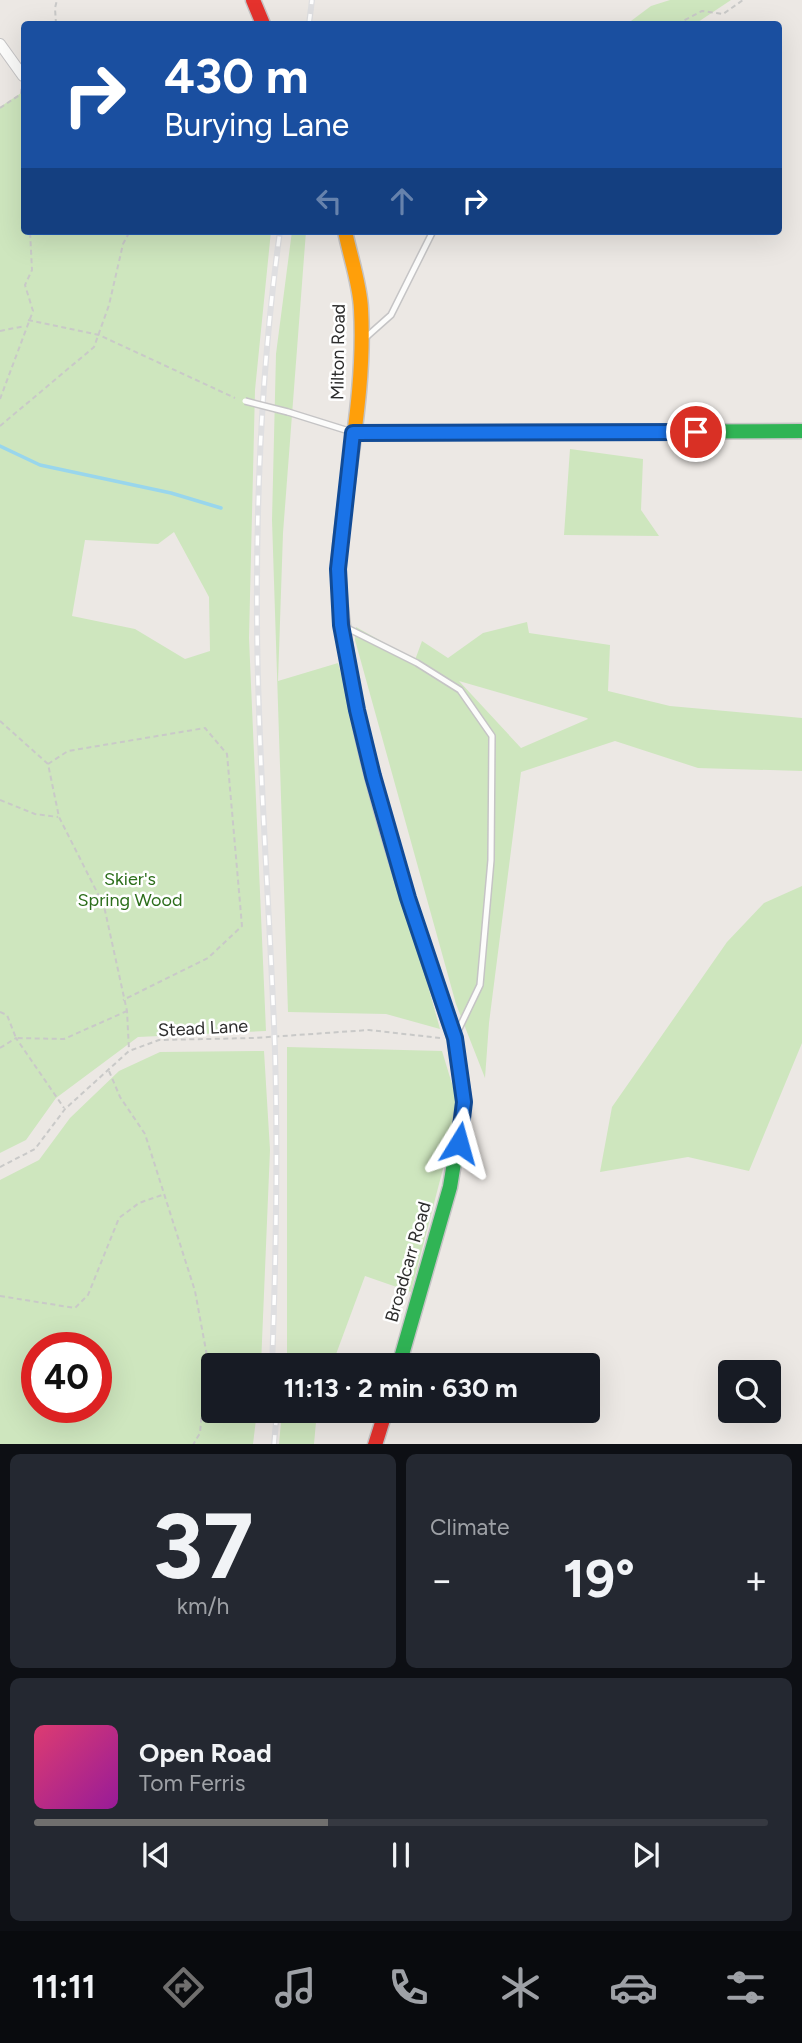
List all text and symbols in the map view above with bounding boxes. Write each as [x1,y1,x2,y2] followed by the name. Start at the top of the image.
[164,46,308,105] text: 430 m
[49,49,140,140] icon: right
[164,106,349,144] text: Burying Lane
[310,182,348,220] icon: left
[383,182,421,220] icon: ahead
[456,182,494,220] icon: right
[326,304,350,400] street label: Milton Road
[666,402,726,462] pin
[677,413,715,451] icon: arrive
[78,868,182,911] park label: Skier's Spring Wood
[157,1015,249,1041] street label: Stead Lane
[422,1106,496,1180] position arrow
[380,1199,436,1325] street label: Broadcarr Road
[21,1332,112,1423] speed limit sign: 40
[718,1360,781,1423] map controls
[718,1360,781,1423] button: search
[283,1372,518,1404] text: 11:13 · 2 min · 630 m
[152,1492,254,1601] text: 37
[430,1513,509,1541] text: Climate
[563,1548,635,1610] text: 19°
[430,1557,454,1603] text: −
[744,1557,768,1603] text: +
[177,1592,229,1620] text: km/h
[139,1737,272,1769] text: Open Road
[139,1769,245,1797] text: Tom Ferris
[137,1836,175,1874] icon: previous
[382,1836,420,1874] icon: pause
[627,1836,665,1874] icon: next
[159,1963,208,2012] icon: directions
[271,1963,320,2012] icon: music
[384,1963,433,2012] icon: phone
[496,1963,545,2012] icon: climate
[609,1963,658,2012] icon: car
[721,1963,770,2012] icon: filters
[32,1968,95,2006] text: 11:11

